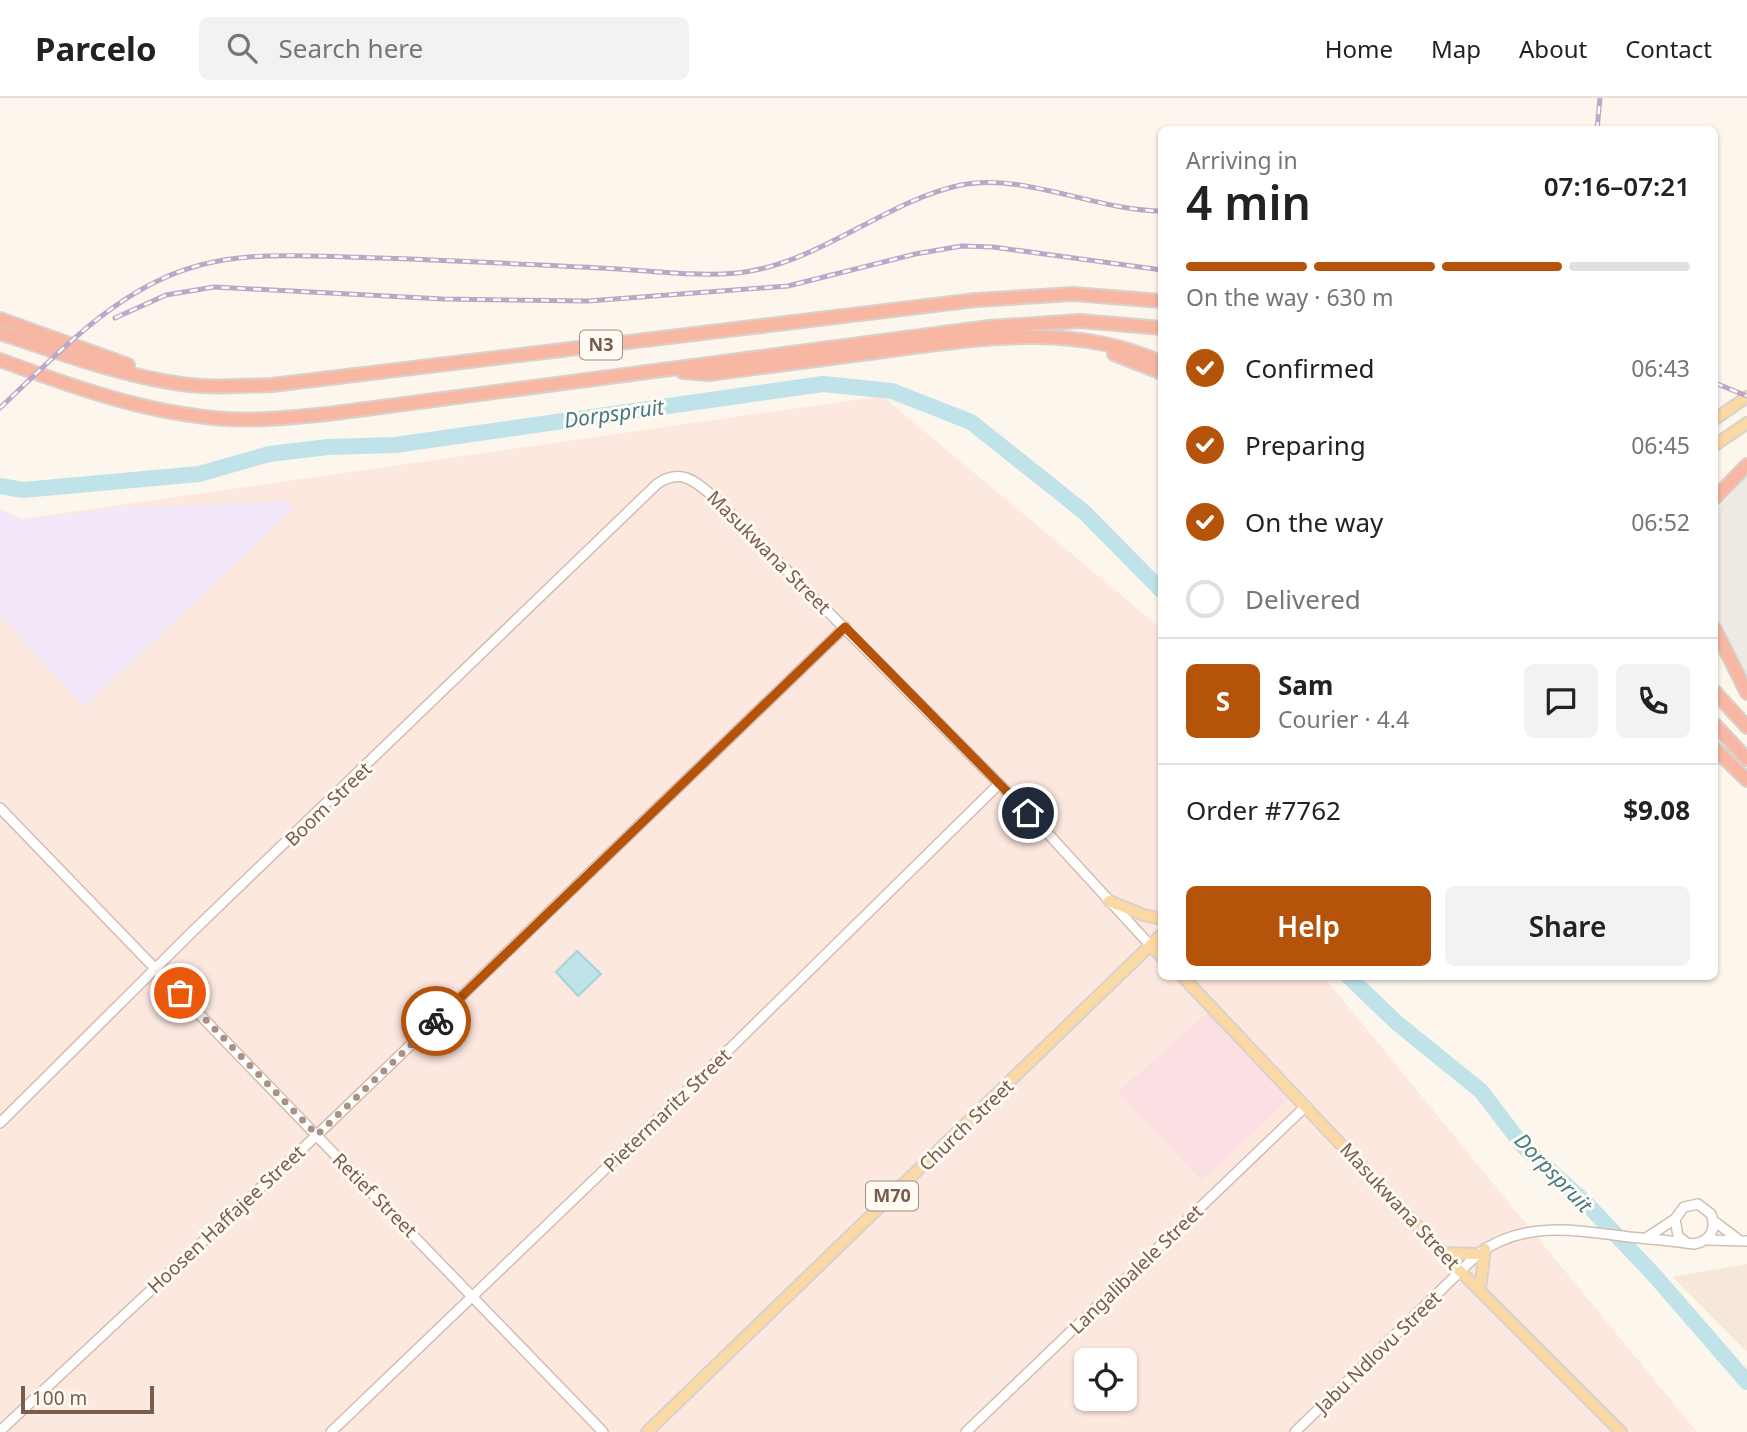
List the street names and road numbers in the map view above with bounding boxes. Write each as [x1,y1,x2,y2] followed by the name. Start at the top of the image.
[580,330,622,360] road number: N3
[702,485,837,620] street label: Masukwana Street
[279,756,377,852] street label: Boom Street
[598,1042,736,1178] street label: Pietermaritz Street
[913,1073,1019,1177] street label: Church Street
[1334,1137,1466,1275] street label: Masukwana Street
[142,1139,310,1299] street label: Hoosen Haffajee Street
[327,1147,423,1243] street label: Retief Street
[866,1182,918,1210] road number: M70
[1064,1198,1208,1340] street label: Langalibalele Street
[1308,1285,1447,1420] street label: Jabu Ndlovu Street

